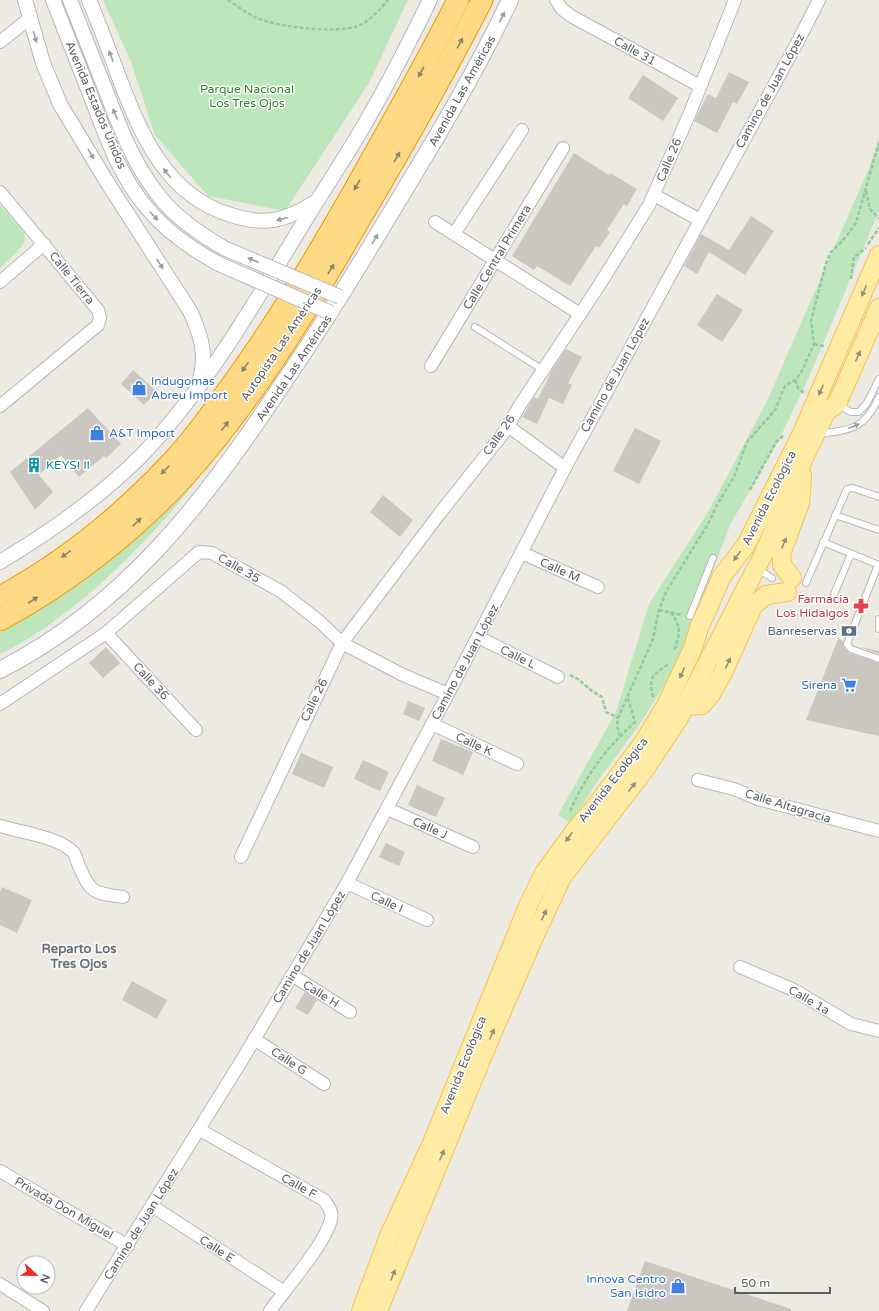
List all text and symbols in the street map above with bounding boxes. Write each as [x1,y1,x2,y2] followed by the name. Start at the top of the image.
[499,11,505,23] one-way arrow
[733,31,807,151] street label: Camino de Juan López
[32,32,38,44] one-way arrow
[426,33,499,149] street label: Avenida Las Américas
[611,34,659,68] street label: Calle 31
[457,37,463,49] one-way arrow
[63,39,129,171] street label: Avenida Estados Unidos
[107,50,113,62] one-way arrow
[417,66,424,78] one-way arrow
[200,82,294,110] park label: Parque Nacional Los Tres Ojos
[111,108,117,120] one-way arrow
[654,136,684,184] street label: Calle 26
[87,149,94,160] one-way arrow
[393,151,400,163] one-way arrow
[163,167,171,178] one-way arrow
[353,179,360,191] one-way arrow
[460,202,534,312] street label: Calle Central Primera
[149,211,159,221] one-way arrow
[275,216,287,222] one-way arrow
[371,234,379,244] one-way arrow
[46,249,98,307] street label: Calle Tierra
[246,257,258,263] one-way arrow
[156,259,164,270] one-way arrow
[327,264,335,274] one-way arrow
[238,284,324,404] street label: Autopista Las Américas
[861,286,867,297] one-way arrow
[253,312,335,424] street label: Avenida Las Américas
[578,315,652,435] street label: Camino de Juan López
[855,350,861,361] one-way arrow
[241,362,249,373] one-way arrow
[151,374,228,402] place label: Indugomas Abreu Import
[130,379,148,397] shop icon: Indugomas Abreu Import
[818,385,824,396] one-way arrow
[480,412,518,458] street label: Calle 26
[221,421,229,432] one-way arrow
[848,422,860,428] one-way arrow
[88,424,106,442] shop icon: A&T Import
[109,426,175,440] place label: A&T Import
[739,448,799,548] street label: Avenida Ecológica
[25,456,43,474] building icon: KEYSI II
[46,458,90,472] place label: KEYSI II
[160,465,170,475] one-way arrow
[133,518,142,527] one-way arrow
[781,537,787,549] one-way arrow
[61,550,72,558] one-way arrow
[216,550,262,586] street label: Calle 35
[734,551,742,561] one-way arrow
[538,555,582,585] street label: Calle M
[776,592,849,620] place label: Farmacia Los Hidalgos
[28,596,39,604] one-way arrow
[852,597,870,615] pharmacy icon: Farmacia Los Hidalgos
[429,602,501,722] street label: Camino de Juan López
[840,622,858,640] bank icon: Banreservas
[767,624,837,638] place label: Banreservas
[498,642,538,672] street label: Calle L
[725,657,731,668] one-way arrow
[130,659,172,703] street label: Calle 36
[679,667,685,678] one-way arrow
[298,676,330,724] street label: Calle 26
[840,676,858,694] supermarket icon: Sirena
[801,678,837,692] place label: Sirena
[453,729,495,759] street label: Calle K
[575,735,651,825] street label: Avenida Ecológica
[627,781,636,792] one-way arrow
[743,786,833,826] street label: Calle Altagracia
[410,814,450,842] street label: Calle J
[565,832,574,843] one-way arrow
[270,888,348,1006] street label: Camino de Juan López
[368,888,406,916] street label: Calle I
[541,910,547,921] one-way arrow
[42,941,116,972] district label: Reparto Los Tres Ojos
[300,977,342,1011] street label: Calle H
[786,983,832,1017] street label: Calle 1a
[437,1014,489,1116] street label: Avenida Ecológica
[489,1029,495,1040] one-way arrow
[268,1044,310,1078] street label: Calle G
[440,1148,446,1160] one-way arrow
[101,1166,181,1282] street label: Camino de Juan López
[279,1171,319,1201] street label: Calle F
[12,1174,116,1242] street label: Privada Don Miguel
[197,1233,237,1266] street label: Calle E
[16,1255,56,1295] north arrow
[390,1268,396,1280] one-way arrow
[735,1269,830,1295] scale bar
[37,1272,52,1285] text: N
[586,1272,666,1300] place label: Innova Centro San Isidro
[741,1276,770,1290] text: 50 m
[669,1277,687,1295] shop icon: Innova Centro San Isidro

